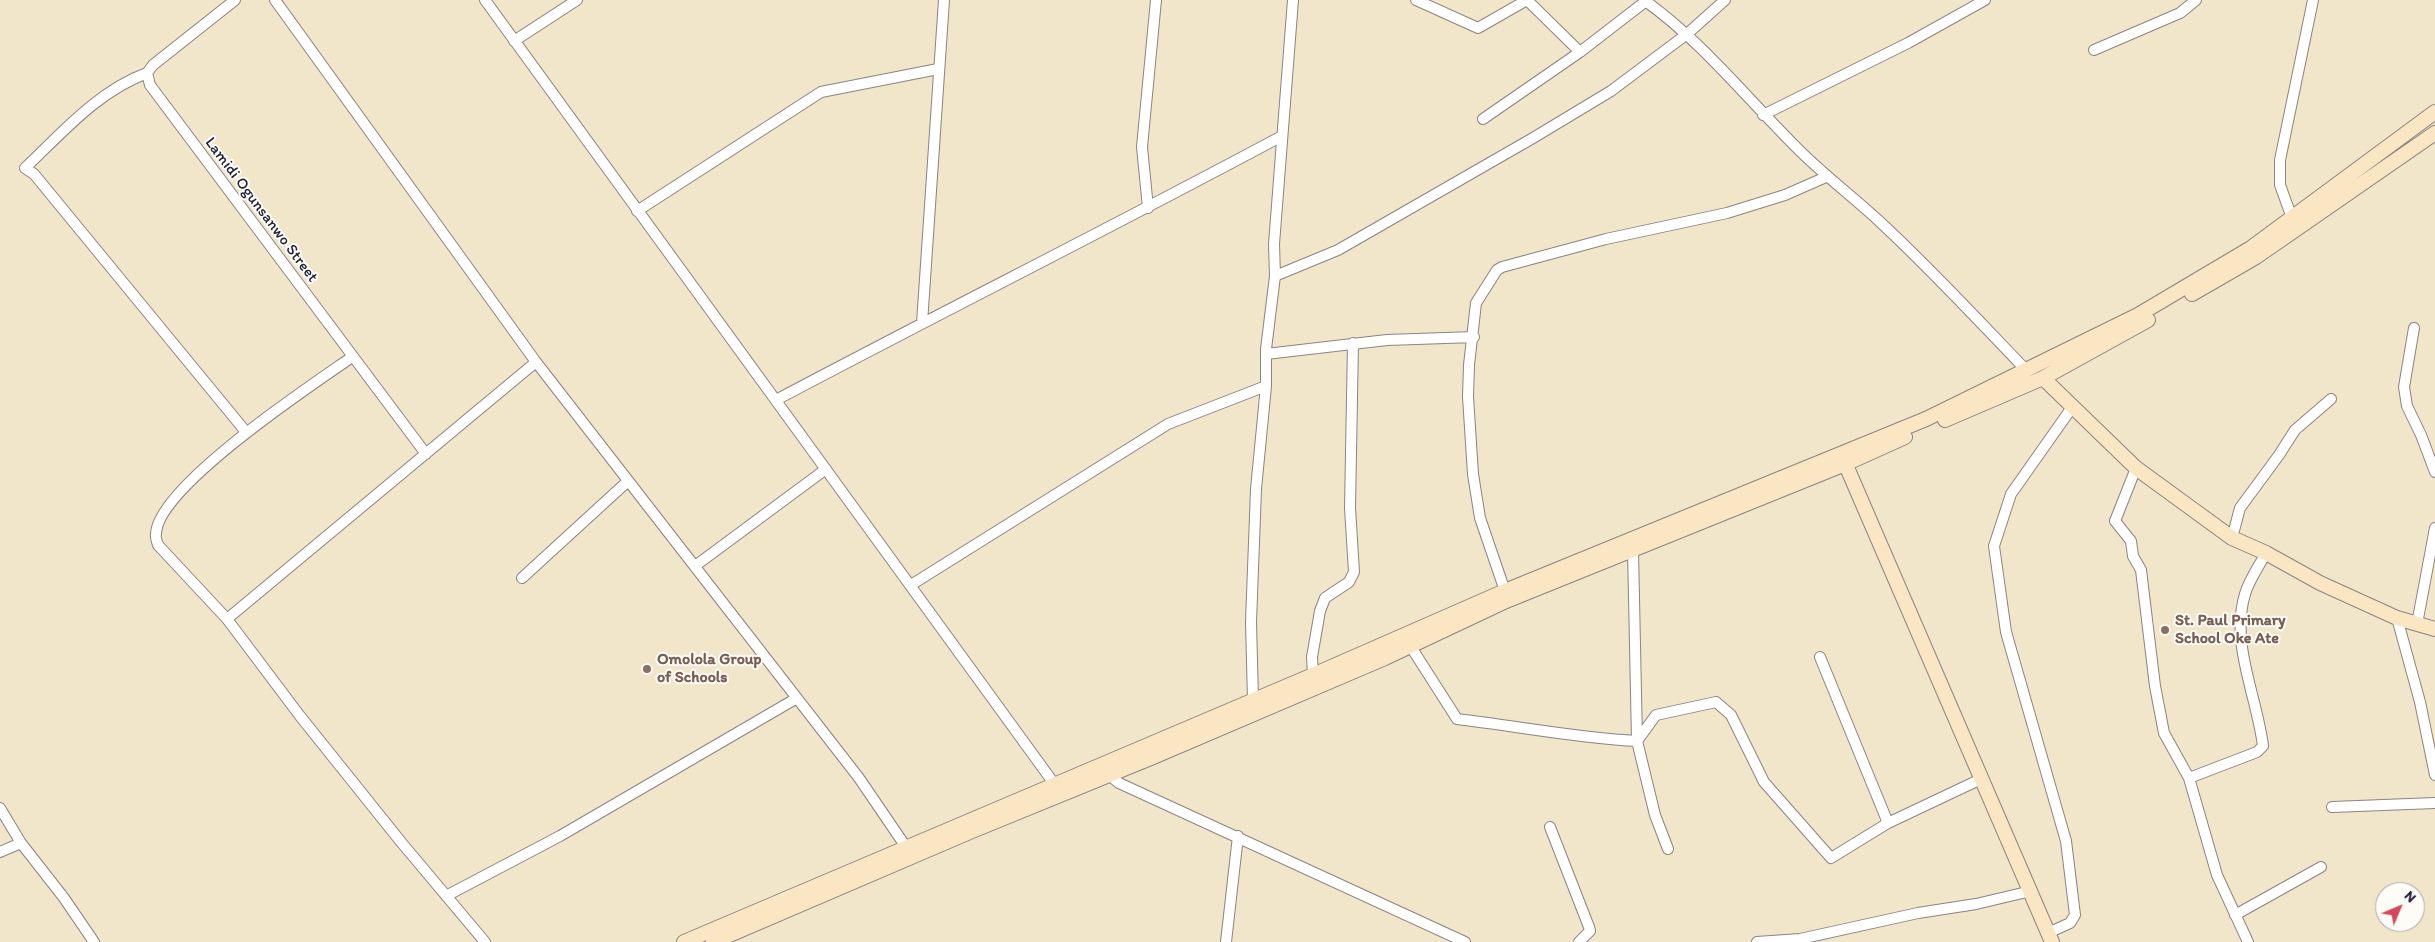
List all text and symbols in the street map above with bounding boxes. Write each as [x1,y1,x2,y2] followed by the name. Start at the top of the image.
[200,134,322,286] street label: Lamidi Ogunsanwo Street
[2175,611,2286,649] place label: St. Paul Primary School Oke Ate
[2159,624,2171,636] marker: St. Paul Primary School Oke Ate
[657,650,761,688] place label: Omolola Group of Schools
[641,663,653,675] marker: Omolola Group of Schools
[2375,882,2425,932] north arrow
[2401,887,2420,906] text: N

